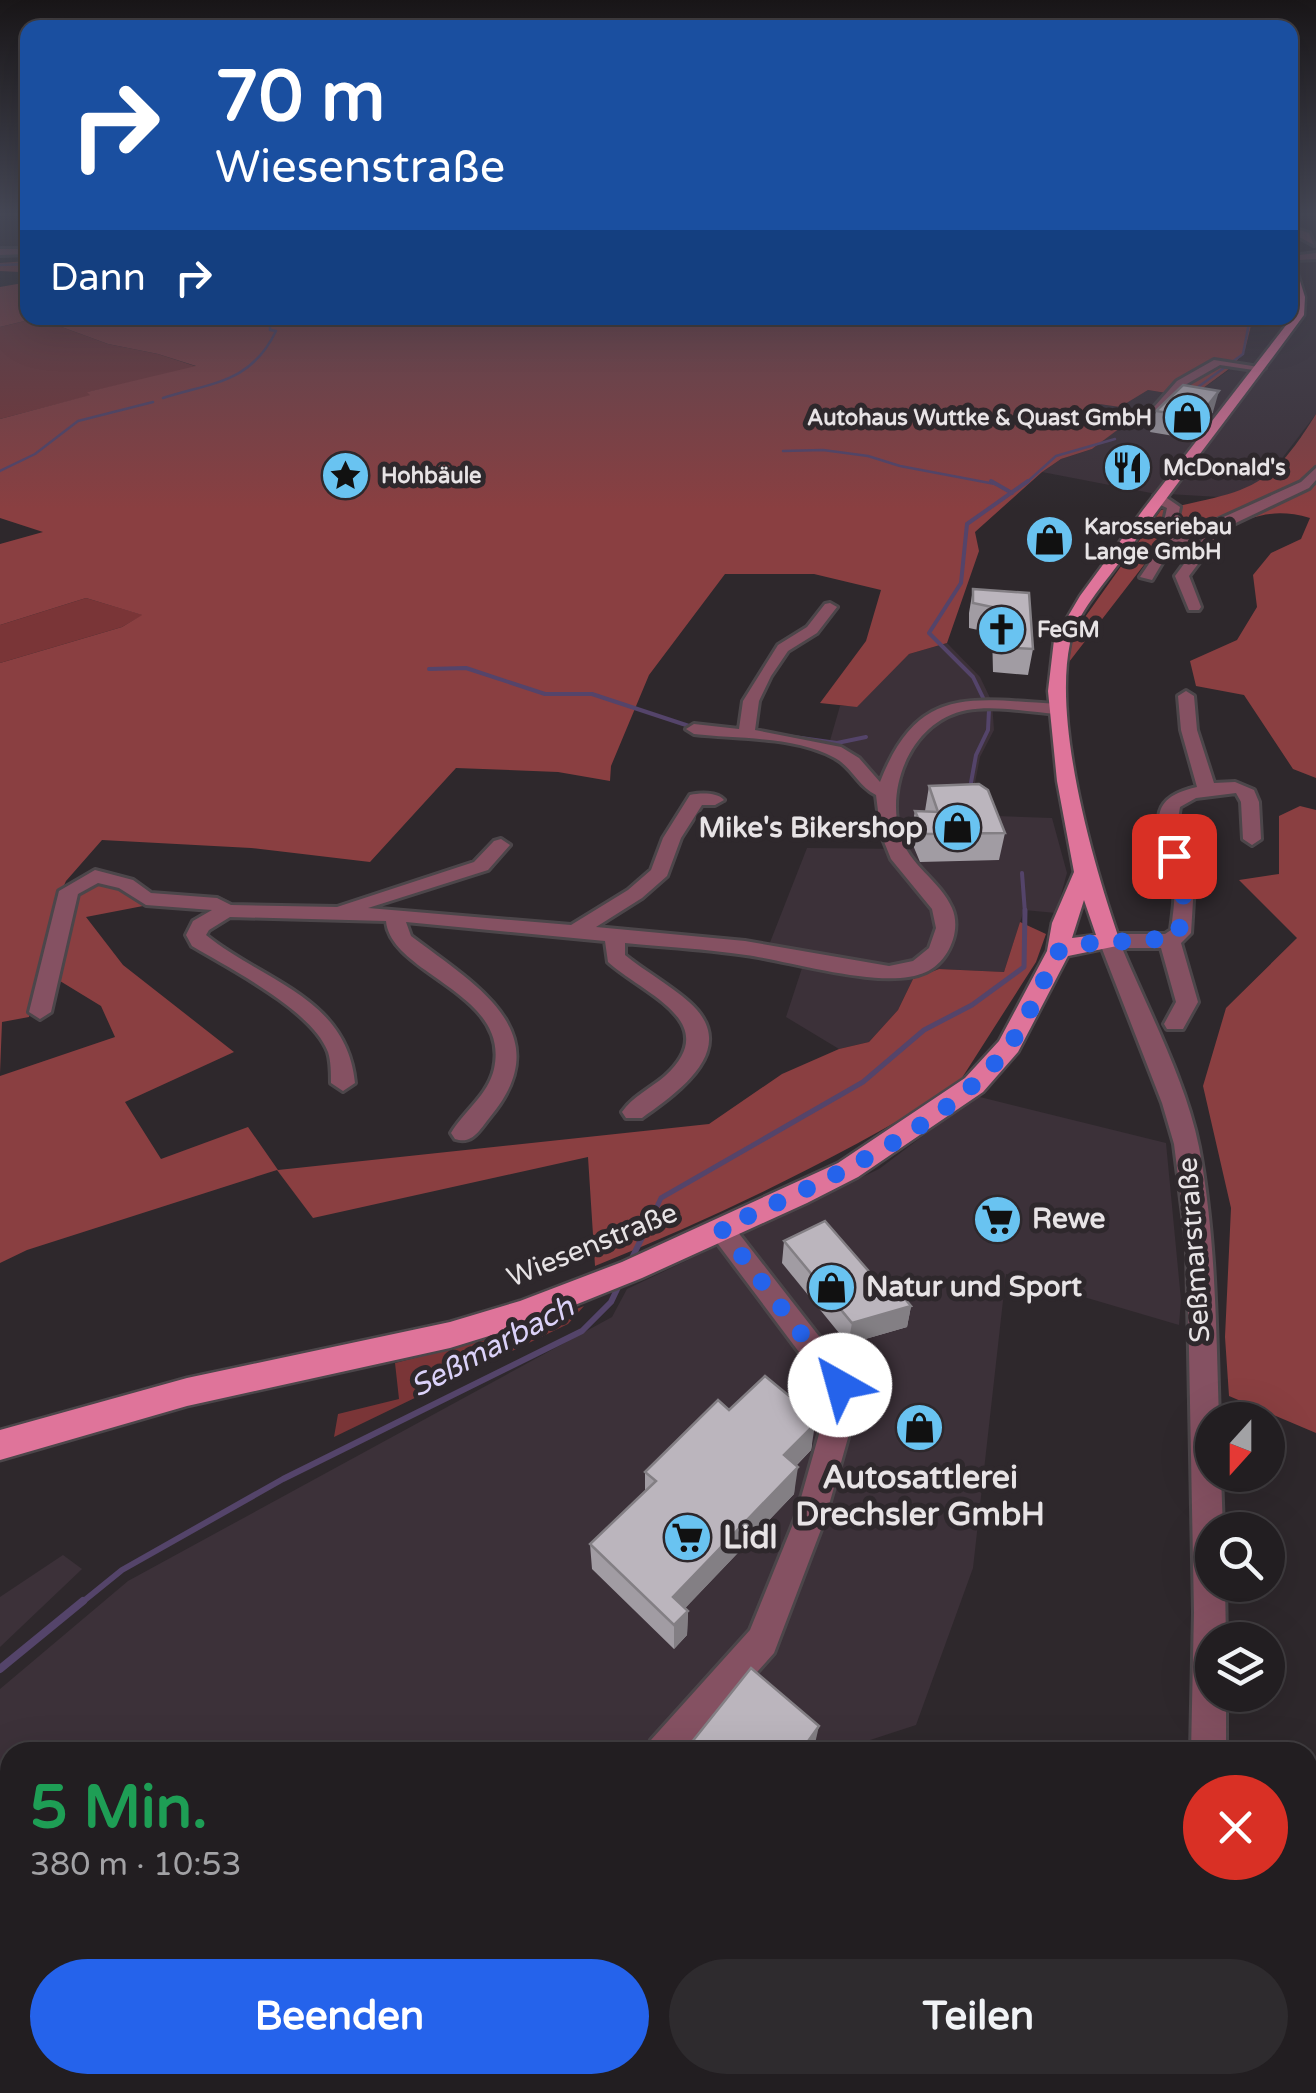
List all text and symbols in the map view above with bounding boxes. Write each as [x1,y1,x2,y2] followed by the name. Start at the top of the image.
[215,56,385,140] text: 70 m
[50,60,180,190] icon: right
[215,141,505,195] text: Wiesenstraße
[166,250,221,305] icon: right
[50,255,146,301] text: Dann
[1161,392,1213,444] shop icon: Autohaus Wuttke & Quast GmbH
[807,405,1152,431] place label: Autohaus Wuttke & Quast GmbH
[1102,442,1154,494] restaurant icon: McDonald's
[320,450,372,502] place icon: Hohbäule
[1163,455,1286,481] place label: McDonald's
[381,463,482,489] place label: Hohbäule
[1023,514,1075,566] shop icon: Karosseriebau Lange GmbH
[1084,514,1232,565] place label: Karosseriebau Lange GmbH
[976,604,1028,656] church icon: FeGM
[1037,617,1100,643] place label: FeGM
[932,802,984,854] shop icon: Mike's Bikershop
[699,811,923,845] place label: Mike's Bikershop
[1132,814,1217,899] pin
[1147,829,1202,884] icon: arrive
[1171,1156,1217,1344] street label: Seßmarstraße
[971,1193,1023,1245] supermarket icon: Rewe
[502,1195,682,1295] street label: Wiesenstraße
[1032,1202,1106,1236] place label: Rewe
[805,1261,857,1313] shop icon: Natur und Sport
[866,1270,1082,1304] place label: Natur und Sport
[404,1288,581,1406] water label: Seßmarbach
[788,1333,892,1437] position arrow
[894,1402,946,1454] shop icon: Autosattlerei Drechsler GmbH
[1195,1402,1285,1492] north arrow
[1195,1402,1285,1712] map controls
[795,1459,1045,1534] place label: Autosattlerei Drechsler GmbH
[662,1512,714,1564] supermarket icon: Lidl
[1195,1512,1285,1602] button: search
[723,1519,778,1557] place label: Lidl
[1195,1622,1285,1712] button: layers
[30,1772,208,1844] text: 5 Min.
[1183,1775,1288,1880] button: close
[30,1846,242,1884] text: 380 m · 10:53
[30,1959,649,2074] button: Beenden
[669,1959,1288,2074] button: Teilen

